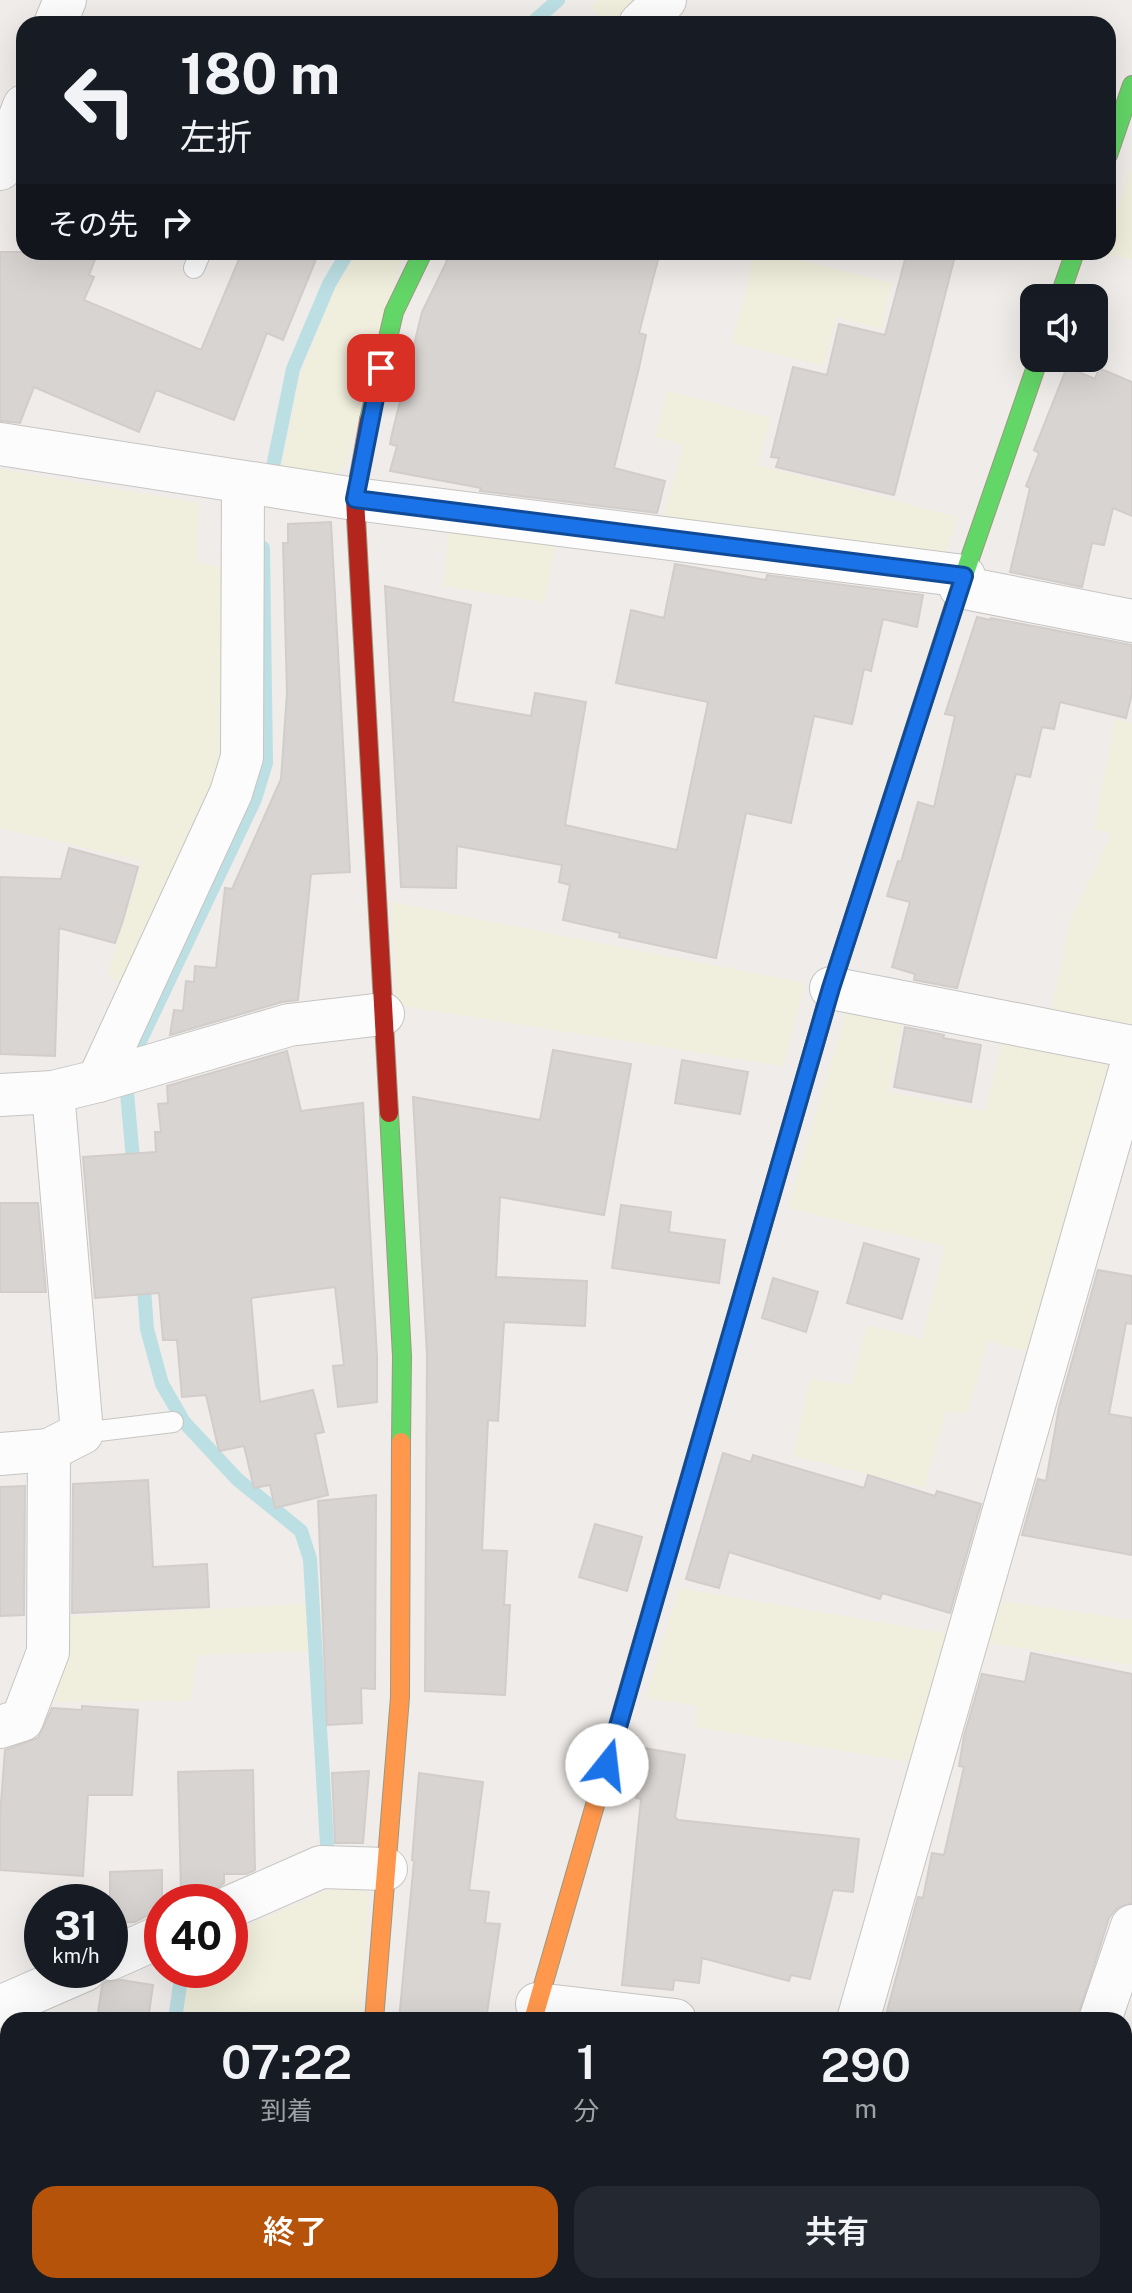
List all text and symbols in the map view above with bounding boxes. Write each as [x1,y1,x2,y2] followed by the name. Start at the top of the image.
[180,41,340,107] text: 180 m
[48,48,152,152] icon: left
[180,116,252,158] text: 左折
[154,200,198,244] icon: right
[48,206,138,242] text: その先
[1020,284,1108,372] map controls
[1020,284,1108,372] button: sound
[347,334,415,402] pin
[359,346,403,390] icon: arrive
[565,1723,649,1807] position arrow
[144,1884,248,1988] speed limit sign: 40
[54,1902,98,1949] text: 31
[52,1944,100,1968] text: km/h
[221,2033,352,2090] text: 07:22
[576,2033,596,2090] text: 1
[820,2036,911,2093] text: 290
[854,2093,877,2124] text: m
[261,2095,313,2126] text: 到着
[573,2095,599,2126] text: 分
[32,2186,558,2278] button: 終了
[574,2186,1100,2278] button: 共有

